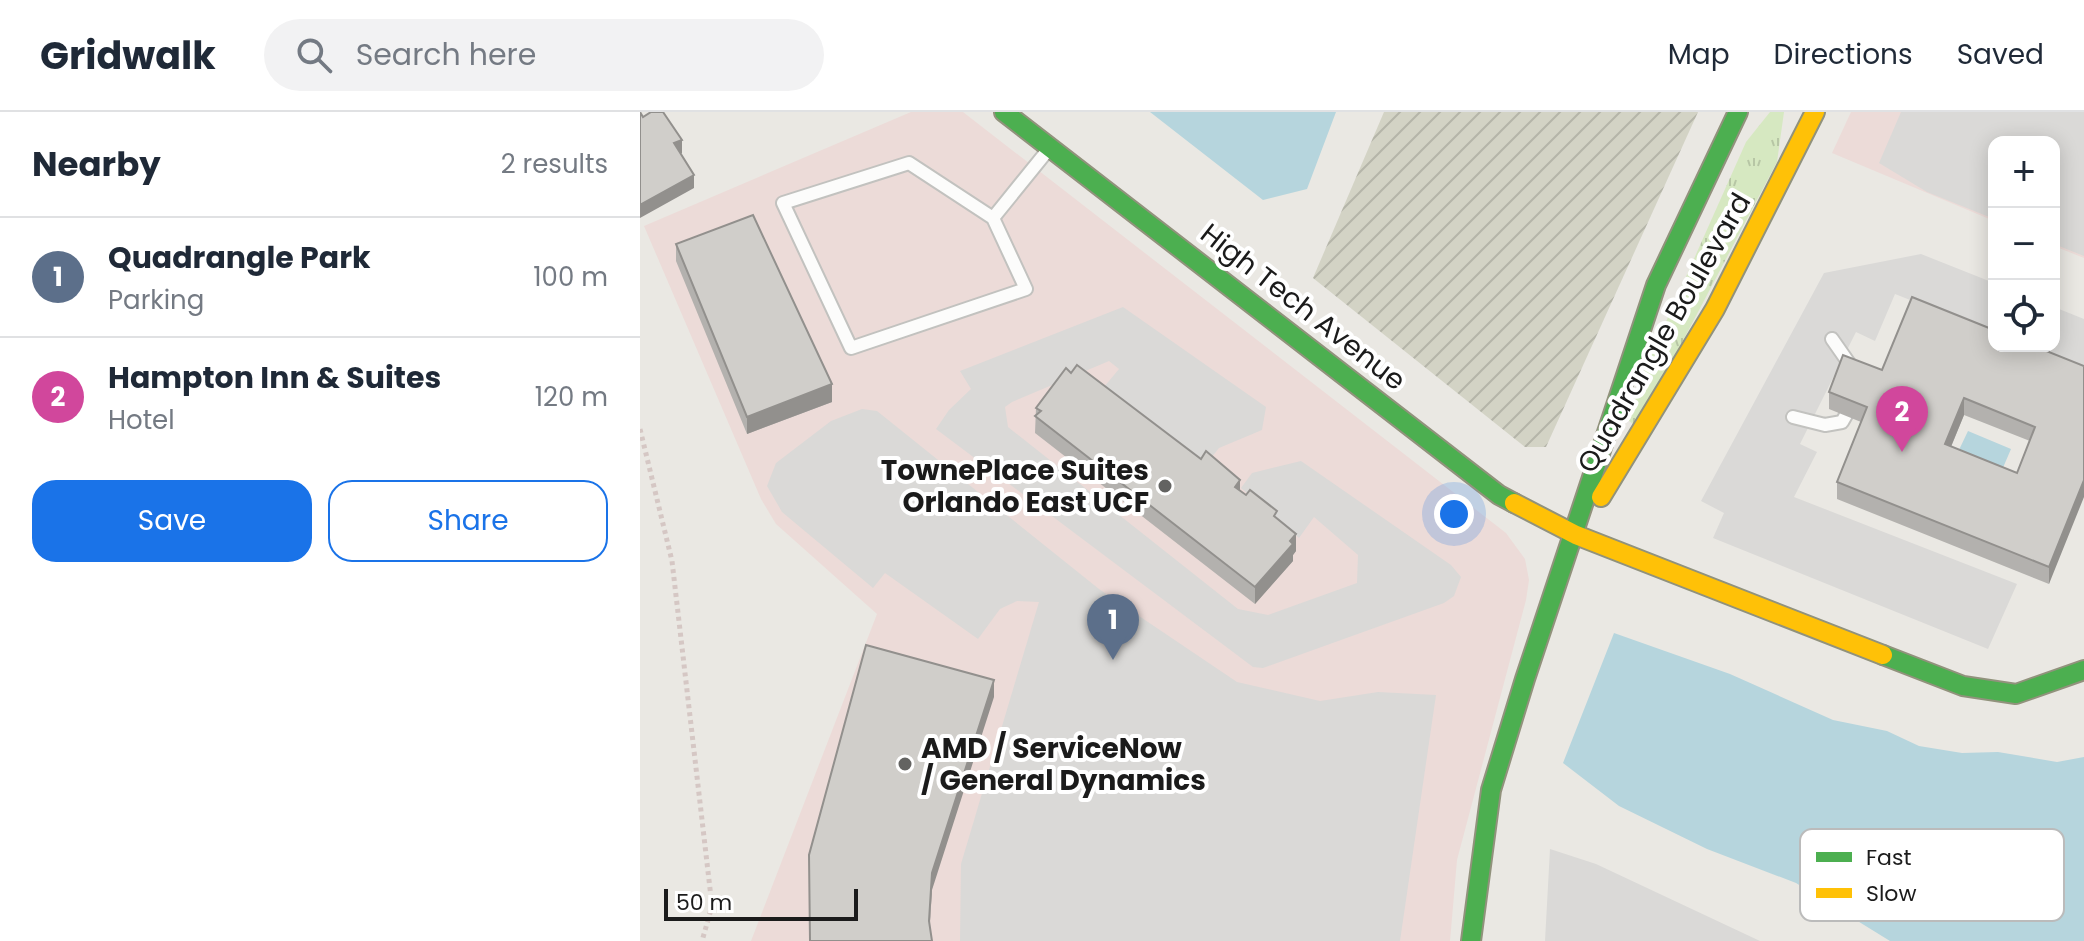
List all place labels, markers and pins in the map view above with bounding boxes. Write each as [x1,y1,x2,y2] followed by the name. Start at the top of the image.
[1876,386,1928,452] pin: 2
[881,451,1149,522] place label: TownePlace Suites Orlando East UCF
[1156,477,1174,495] marker: TownePlace Suites Orlando East UCF
[1087,594,1139,660] pin: 1
[921,729,1206,800] place label: AMD / ServiceNow / General Dynamics
[896,755,914,773] marker: AMD / ServiceNow / General Dynamics

